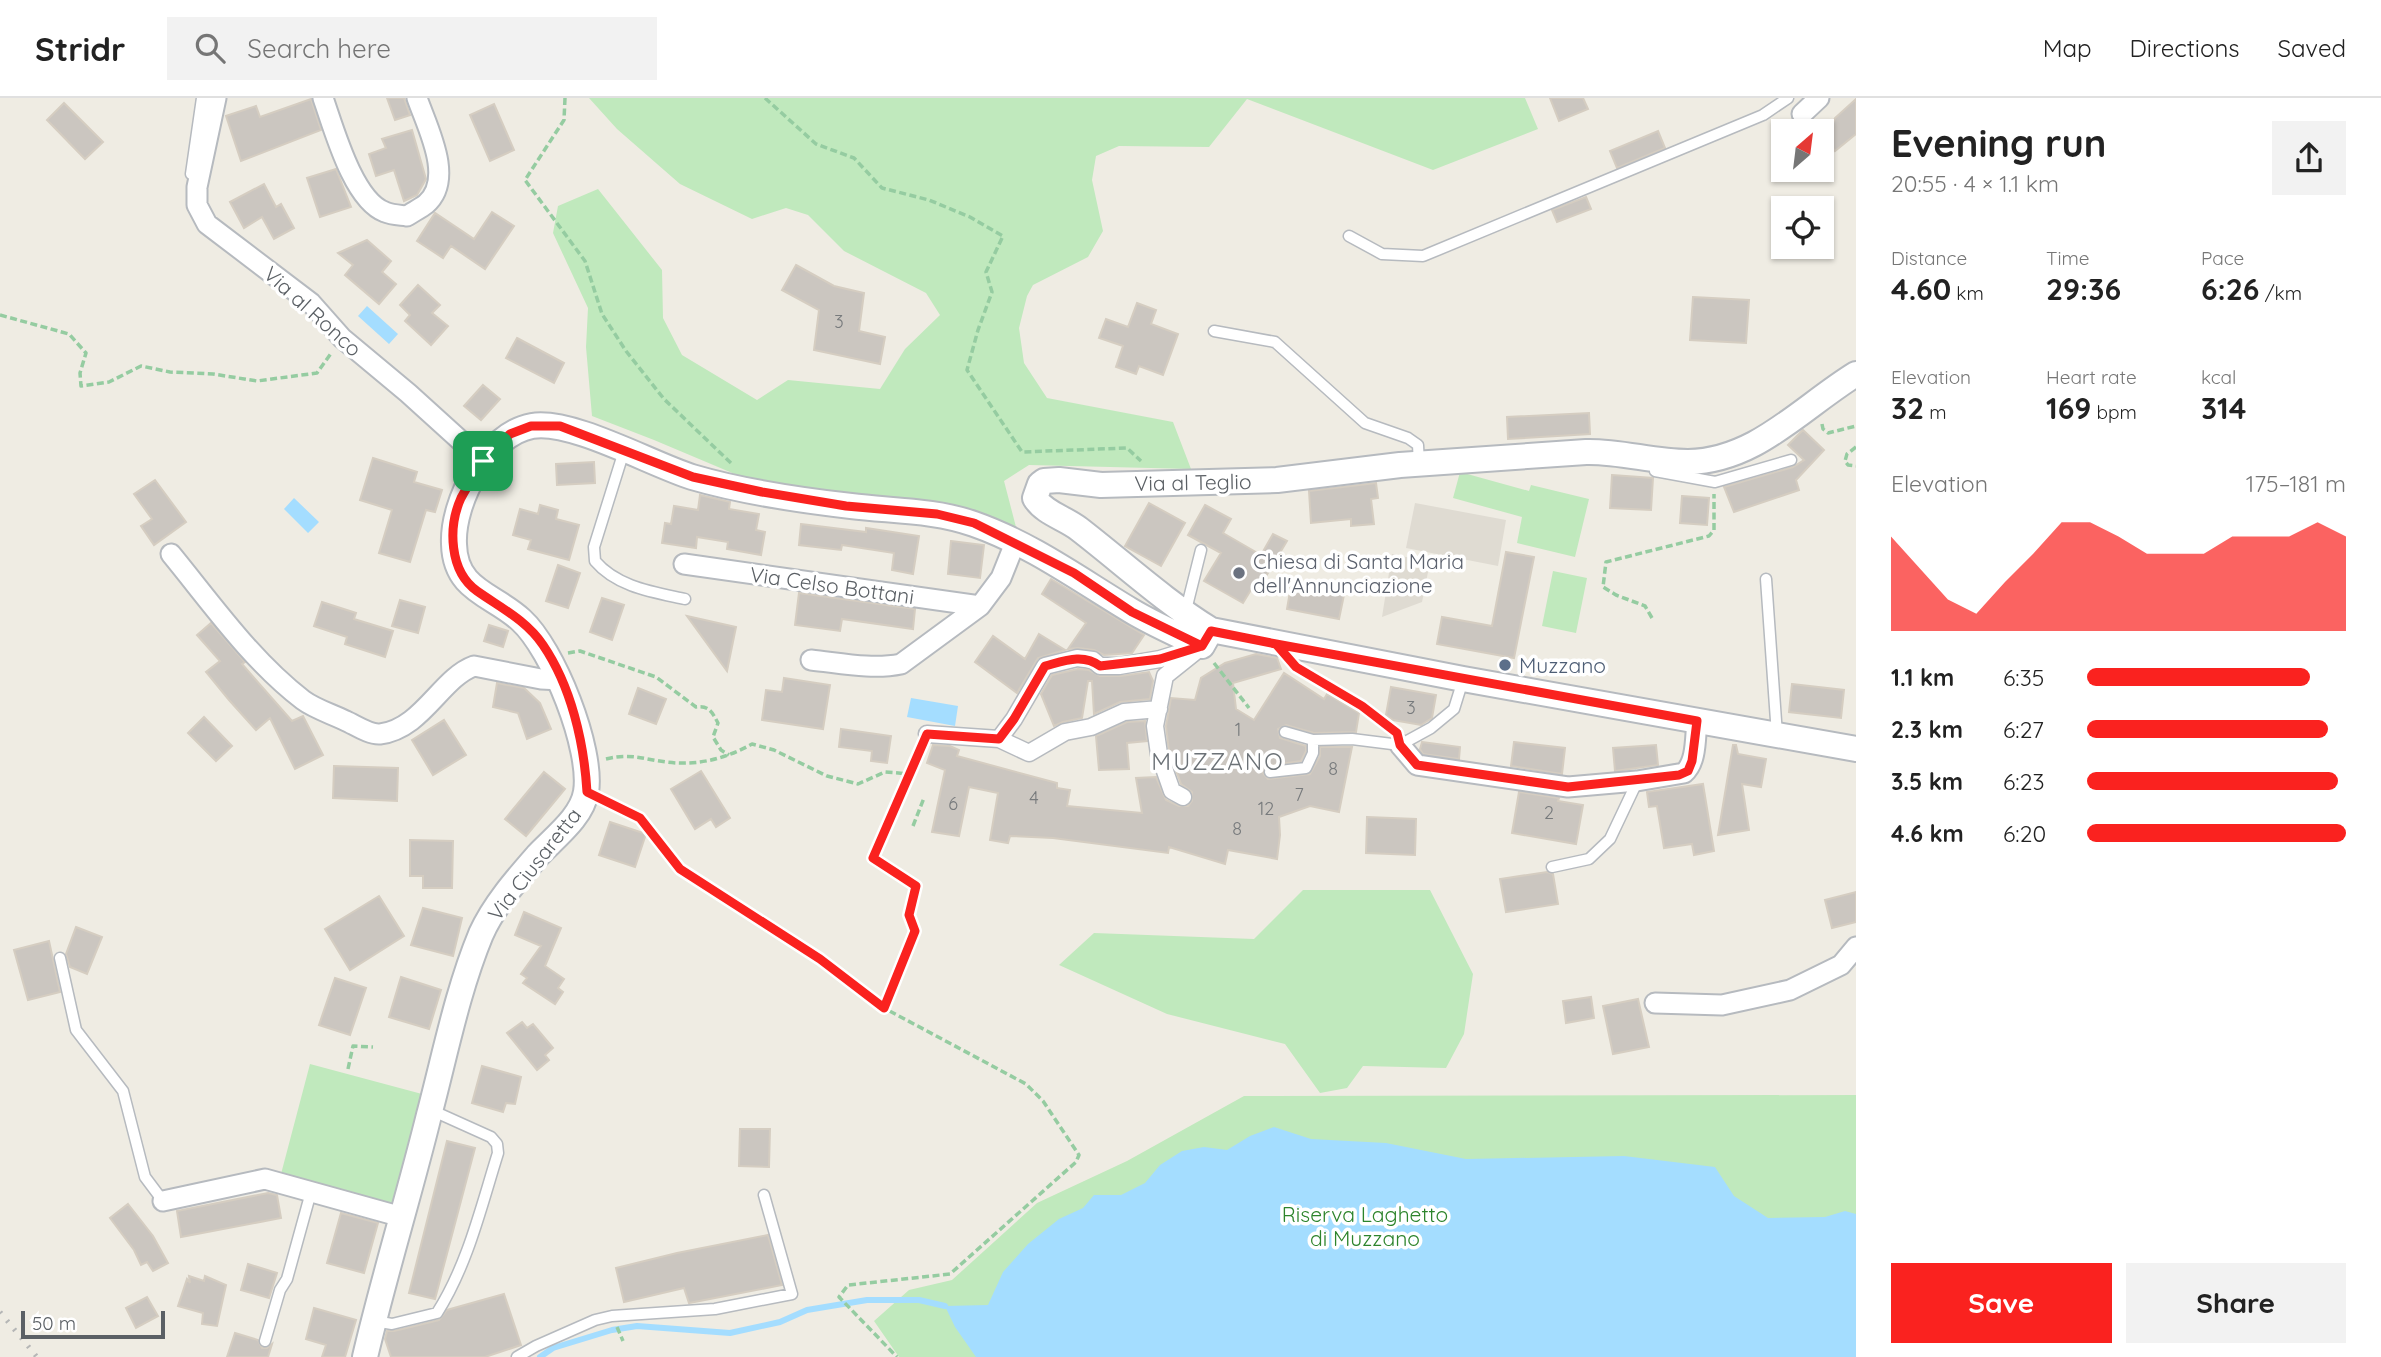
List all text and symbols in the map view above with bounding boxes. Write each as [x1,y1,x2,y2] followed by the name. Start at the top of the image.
[167,17,657,80] search box
[35,28,125,69] text: Stridr
[191,29,229,67] icon: search
[247,32,391,65] text: Search here
[2043,33,2092,63] text: Map
[2130,33,2240,63] text: Directions
[2278,33,2346,63] text: Saved
[1771,119,1834,182] north arrow
[1771,119,1834,259] map controls
[1891,119,2106,167] text: Evening run
[2272,121,2346,195] button: share
[1891,169,2059,198] text: 20:55 · 4 × 1.1 km
[1771,196,1834,259] button: locate
[1891,246,1967,270] text: Distance
[2046,246,2090,270] text: Time
[2201,246,2244,270] text: Pace
[259,260,367,362] street label: Via al Ronco
[1891,270,1951,308] text: 4.60
[2046,270,2121,308] text: 29:36
[2201,270,2259,308] text: 6:26
[1951,281,1984,305] text: km
[2259,281,2302,305] text: /km
[834,310,844,333] house number: 3
[1891,365,1971,389] text: Elevation
[2046,365,2137,389] text: Heart rate
[2201,365,2236,389] text: kcal
[1891,389,1924,427] text: 32
[2046,389,2091,427] text: 169
[2201,389,2246,427] text: 314
[1924,400,1947,424] text: m
[2091,400,2137,424] text: bpm
[453,431,513,491] pin
[464,442,502,480] icon: arrive
[1134,468,1252,496] street label: Via al Teglio
[1891,469,1988,498] text: Elevation
[2246,469,2346,498] text: 175–181 m
[1253,548,1464,598] place label: Chiesa di Santa Maria dell'Annunciazione
[748,561,916,609] street label: Via Celso Bottani
[1231,565,1247,581] marker: Chiesa di Santa Maria dell'Annunciazione
[1519,652,1606,678] place label: Muzzano
[1497,657,1513,673] marker: Muzzano
[1891,663,1954,692] text: 1.1 km
[2003,663,2044,692] text: 6:35
[1406,696,1416,719] house number: 3
[1891,715,1963,744] text: 2.3 km
[2003,715,2044,744] text: 6:27
[1235,718,1241,741] house number: 1
[1151,746,1285,776] district label: MUZZANO
[1328,757,1338,780] house number: 8
[1891,767,1963,796] text: 3.5 km
[2003,767,2044,796] text: 6:23
[1294,783,1304,806] house number: 7
[1029,786,1039,809] house number: 4
[948,792,958,815] house number: 6
[1258,797,1274,820] house number: 12
[1544,801,1554,824] house number: 2
[482,802,586,926] street label: Via Ciusaretta
[1232,817,1242,840] house number: 8
[1891,819,1964,848] text: 4.6 km
[2003,819,2046,848] text: 6:20
[1282,1201,1448,1251] park label: Riserva Laghetto di Muzzano
[1891,1263,2112,1343] button: Save
[2126,1263,2346,1343] button: Share
[21,1308,164,1340] scale bar
[32,1311,76,1335] text: 50 m

